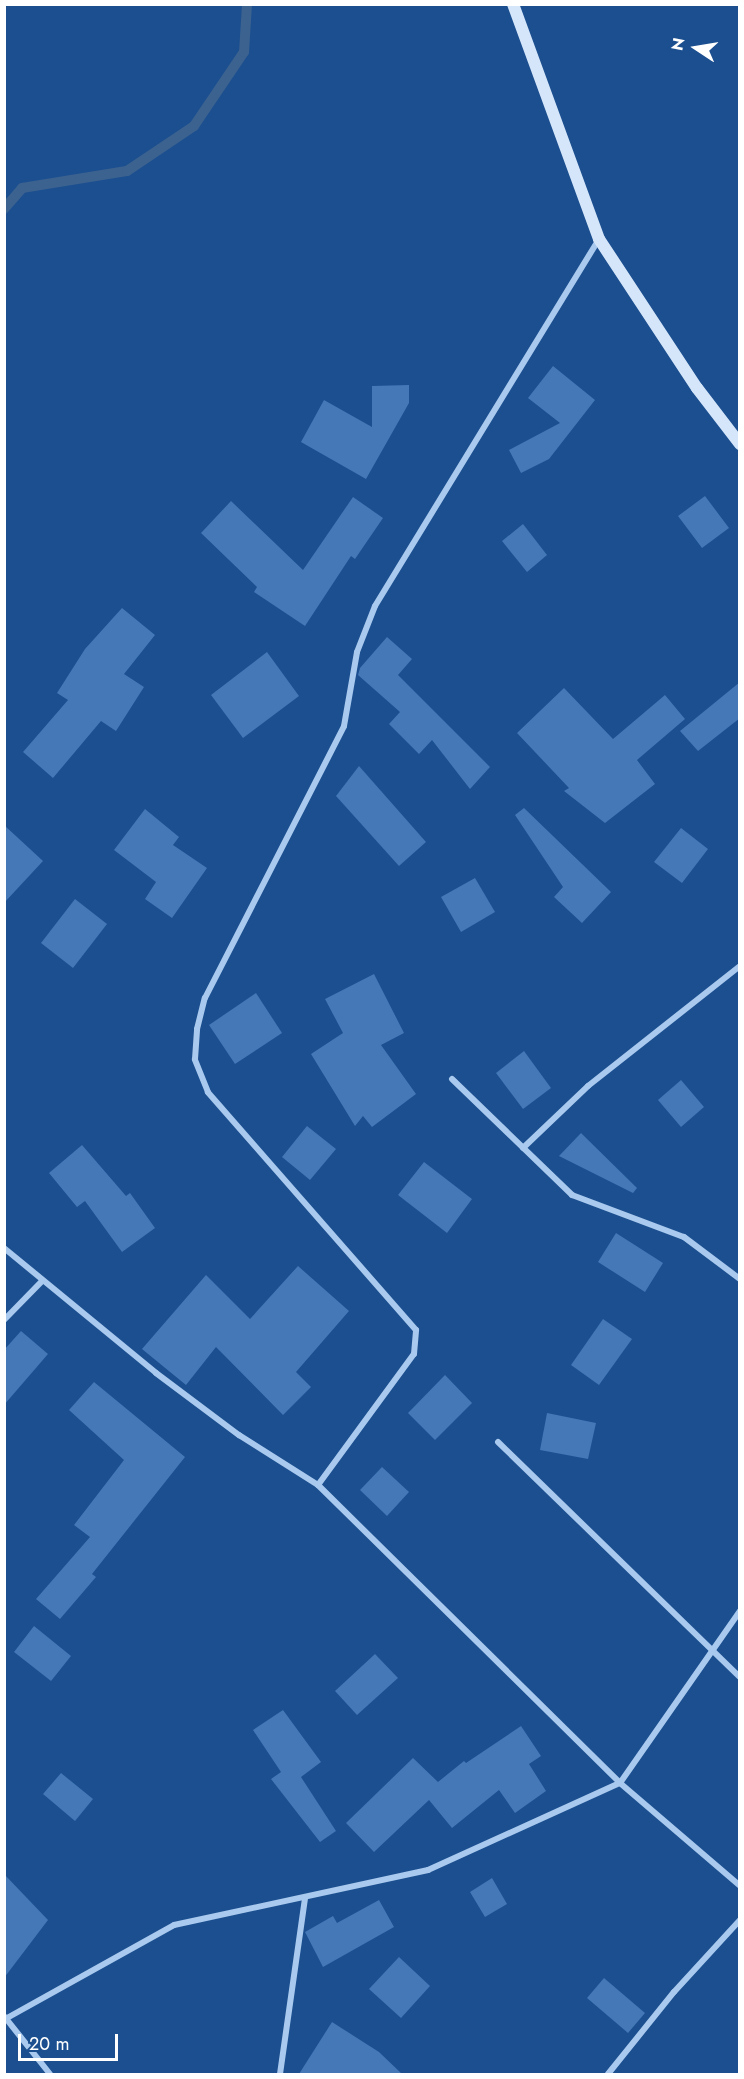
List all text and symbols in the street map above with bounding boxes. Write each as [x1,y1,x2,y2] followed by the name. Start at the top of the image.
[666,18,726,78] north arrow
[665,36,690,53] text: N
[21,2022,122,2060] scale bar
[29,2031,69,2057] text: 20 m

